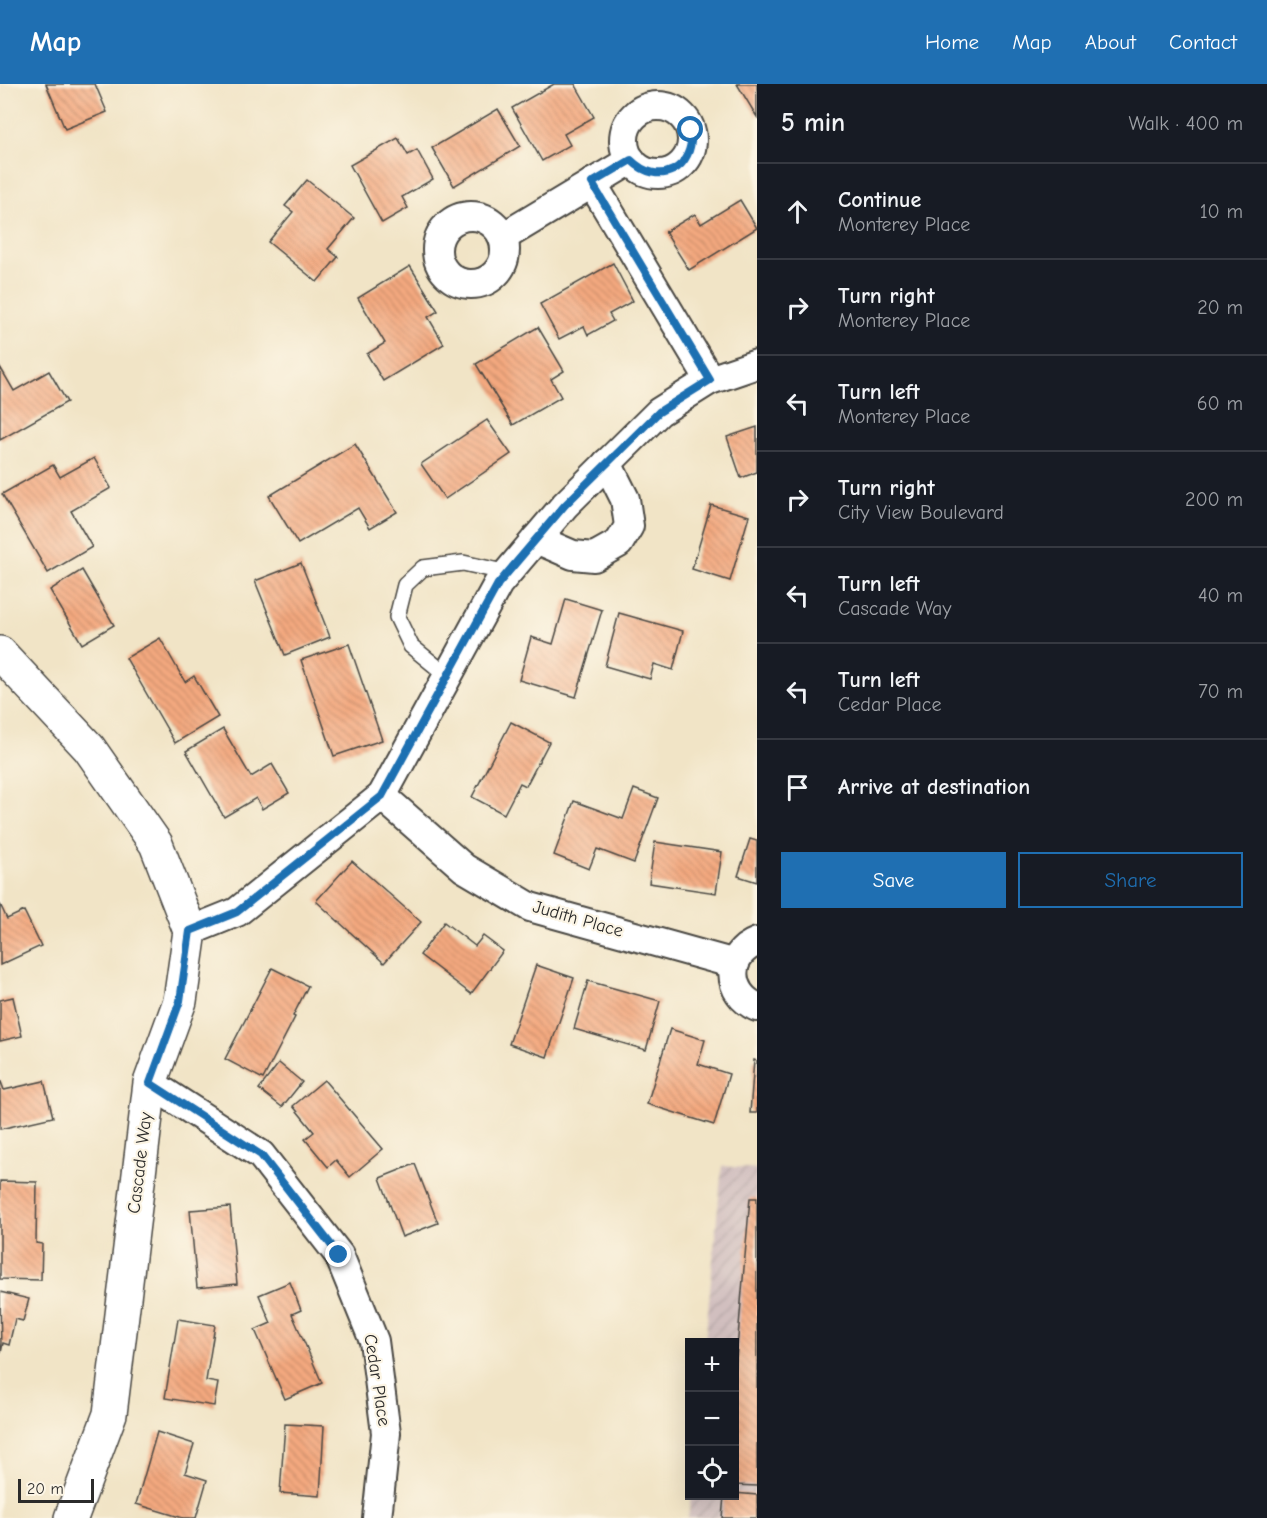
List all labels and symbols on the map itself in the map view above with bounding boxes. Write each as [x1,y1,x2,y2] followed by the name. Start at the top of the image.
[677,116,703,142] route start
[530,896,626,942] street label: Judith Place
[123,1110,157,1215] street label: Cascade Way
[325,1241,351,1267] route end
[359,1332,395,1428] street label: Cedar Place
[18,1476,94,1504] scale bar

